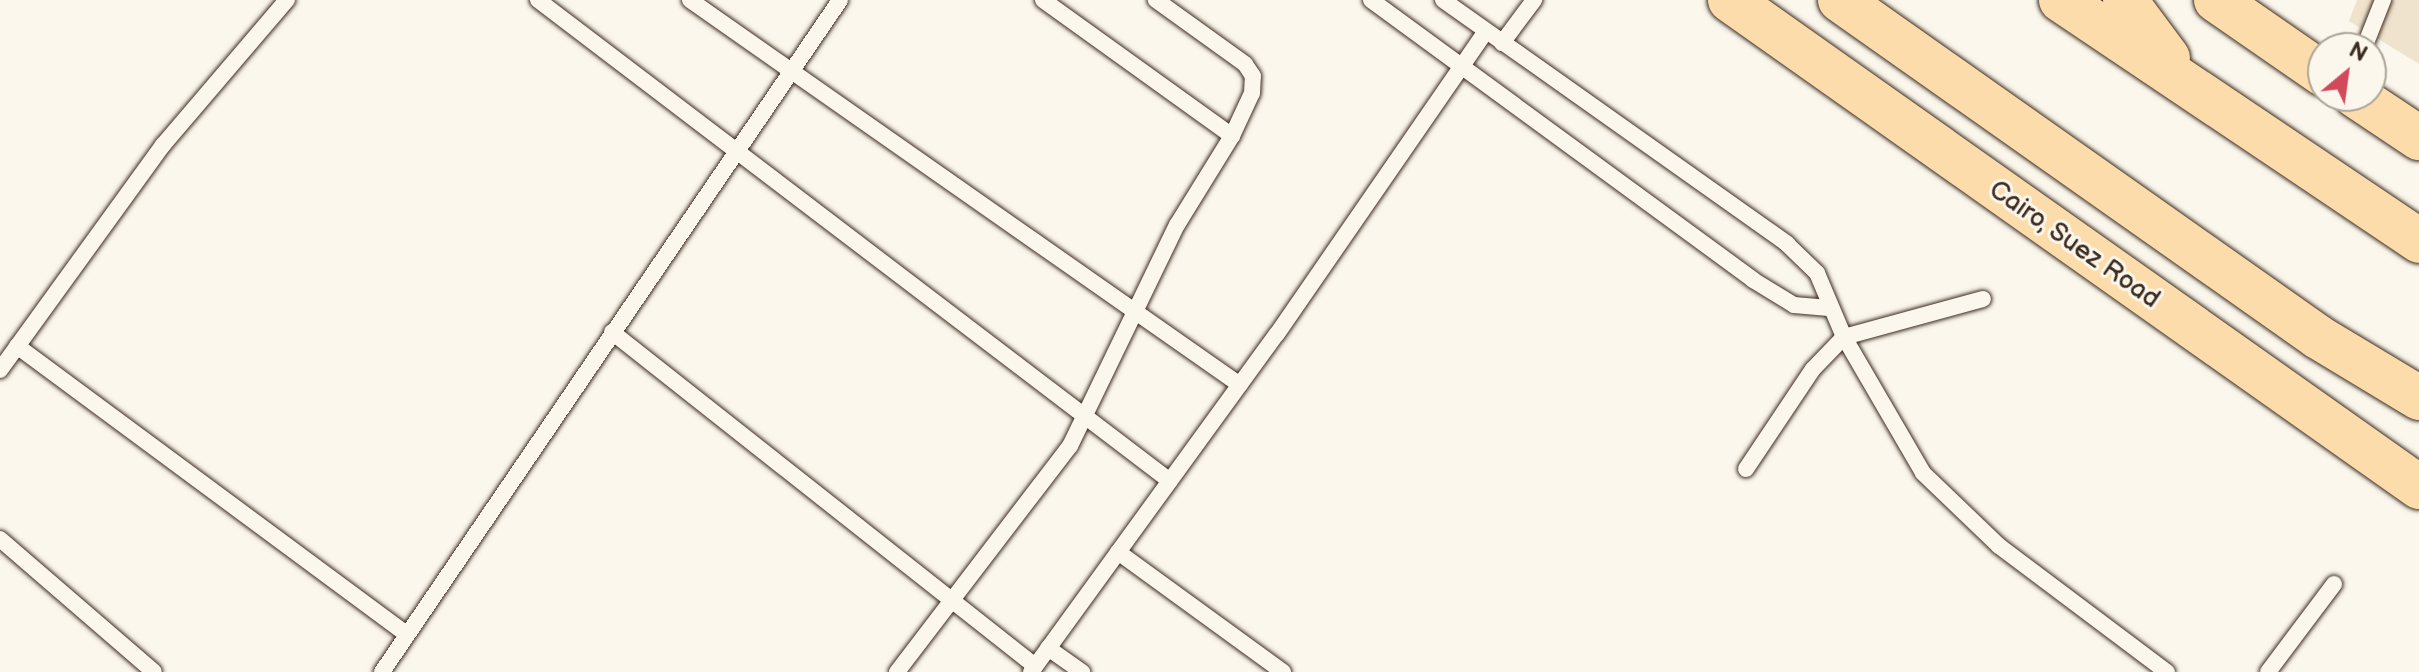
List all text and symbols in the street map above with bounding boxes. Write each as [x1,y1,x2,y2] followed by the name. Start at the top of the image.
[2307,32,2387,112] north arrow
[2344,37,2372,68] text: N
[1982,174,2166,316] street label: Cairo, Suez Road

